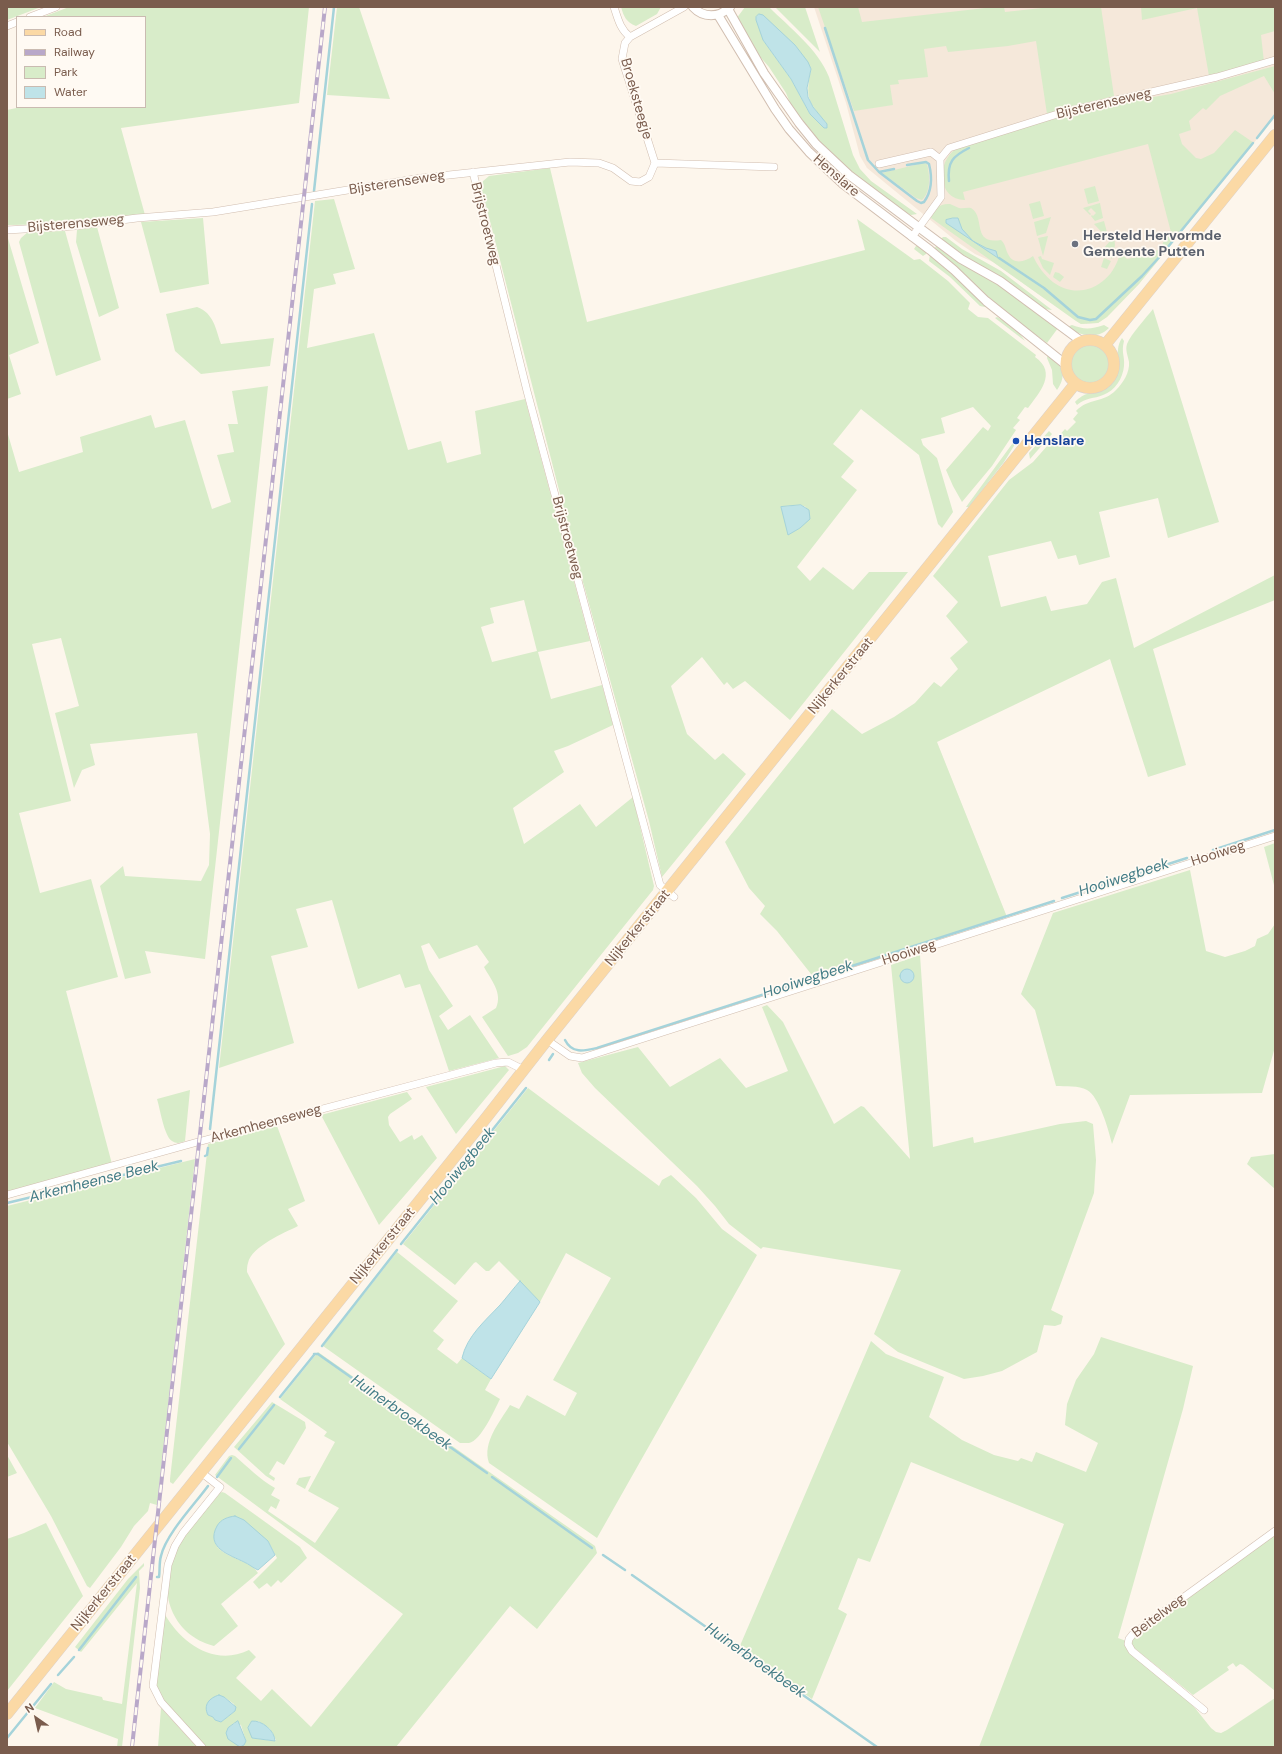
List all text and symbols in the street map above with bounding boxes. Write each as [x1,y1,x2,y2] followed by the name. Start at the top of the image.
[16,16,146,108] legend
[54,24,82,40] text: Road
[54,44,95,60] text: Railway
[616,57,656,141] street label: Broeksteegje
[54,64,78,80] text: Park
[54,84,87,100] text: Water
[1055,85,1153,123] street label: Bijsterenseweg
[809,151,863,201] street label: Henslare
[348,167,446,199] street label: Bijsterenseweg
[467,181,503,267] street label: Brijstroetweg
[27,211,125,237] street label: Bijsterenseweg
[1083,228,1222,260] place label: Hersteld Hervormde Gemeente Putten
[1070,239,1080,249] marker: Hersteld Hervormde Gemeente Putten
[1024,433,1084,449] place label: Henslare
[1011,436,1021,446] marker: Henslare
[548,495,586,581] street label: Brijstroetweg
[805,634,877,718] street label: Nijkerkerstraat
[1189,837,1247,871] street label: Hooiweg
[1077,855,1171,901] water label: Hooiwegbeek
[602,886,674,970] street label: Nijkerkerstraat
[880,936,938,970] street label: Hooiweg
[761,957,855,1003] water label: Hooiwegbeek
[209,1101,323,1147] street label: Arkemheenseweg
[426,1124,500,1208] water label: Hooiwegbeek
[27,1157,161,1207] water label: Arkemheense Beek
[347,1204,419,1288] street label: Nijkerkerstraat
[347,1371,455,1455] water label: Huinerbroekbeek
[68,1551,140,1635] street label: Nijkerkerstraat
[1129,1591,1189,1641] street label: Beitelweg
[701,1619,809,1703] water label: Huinerbroekbeek
[16,1698,56,1738] north arrow
[22,1700,37,1716] text: N

